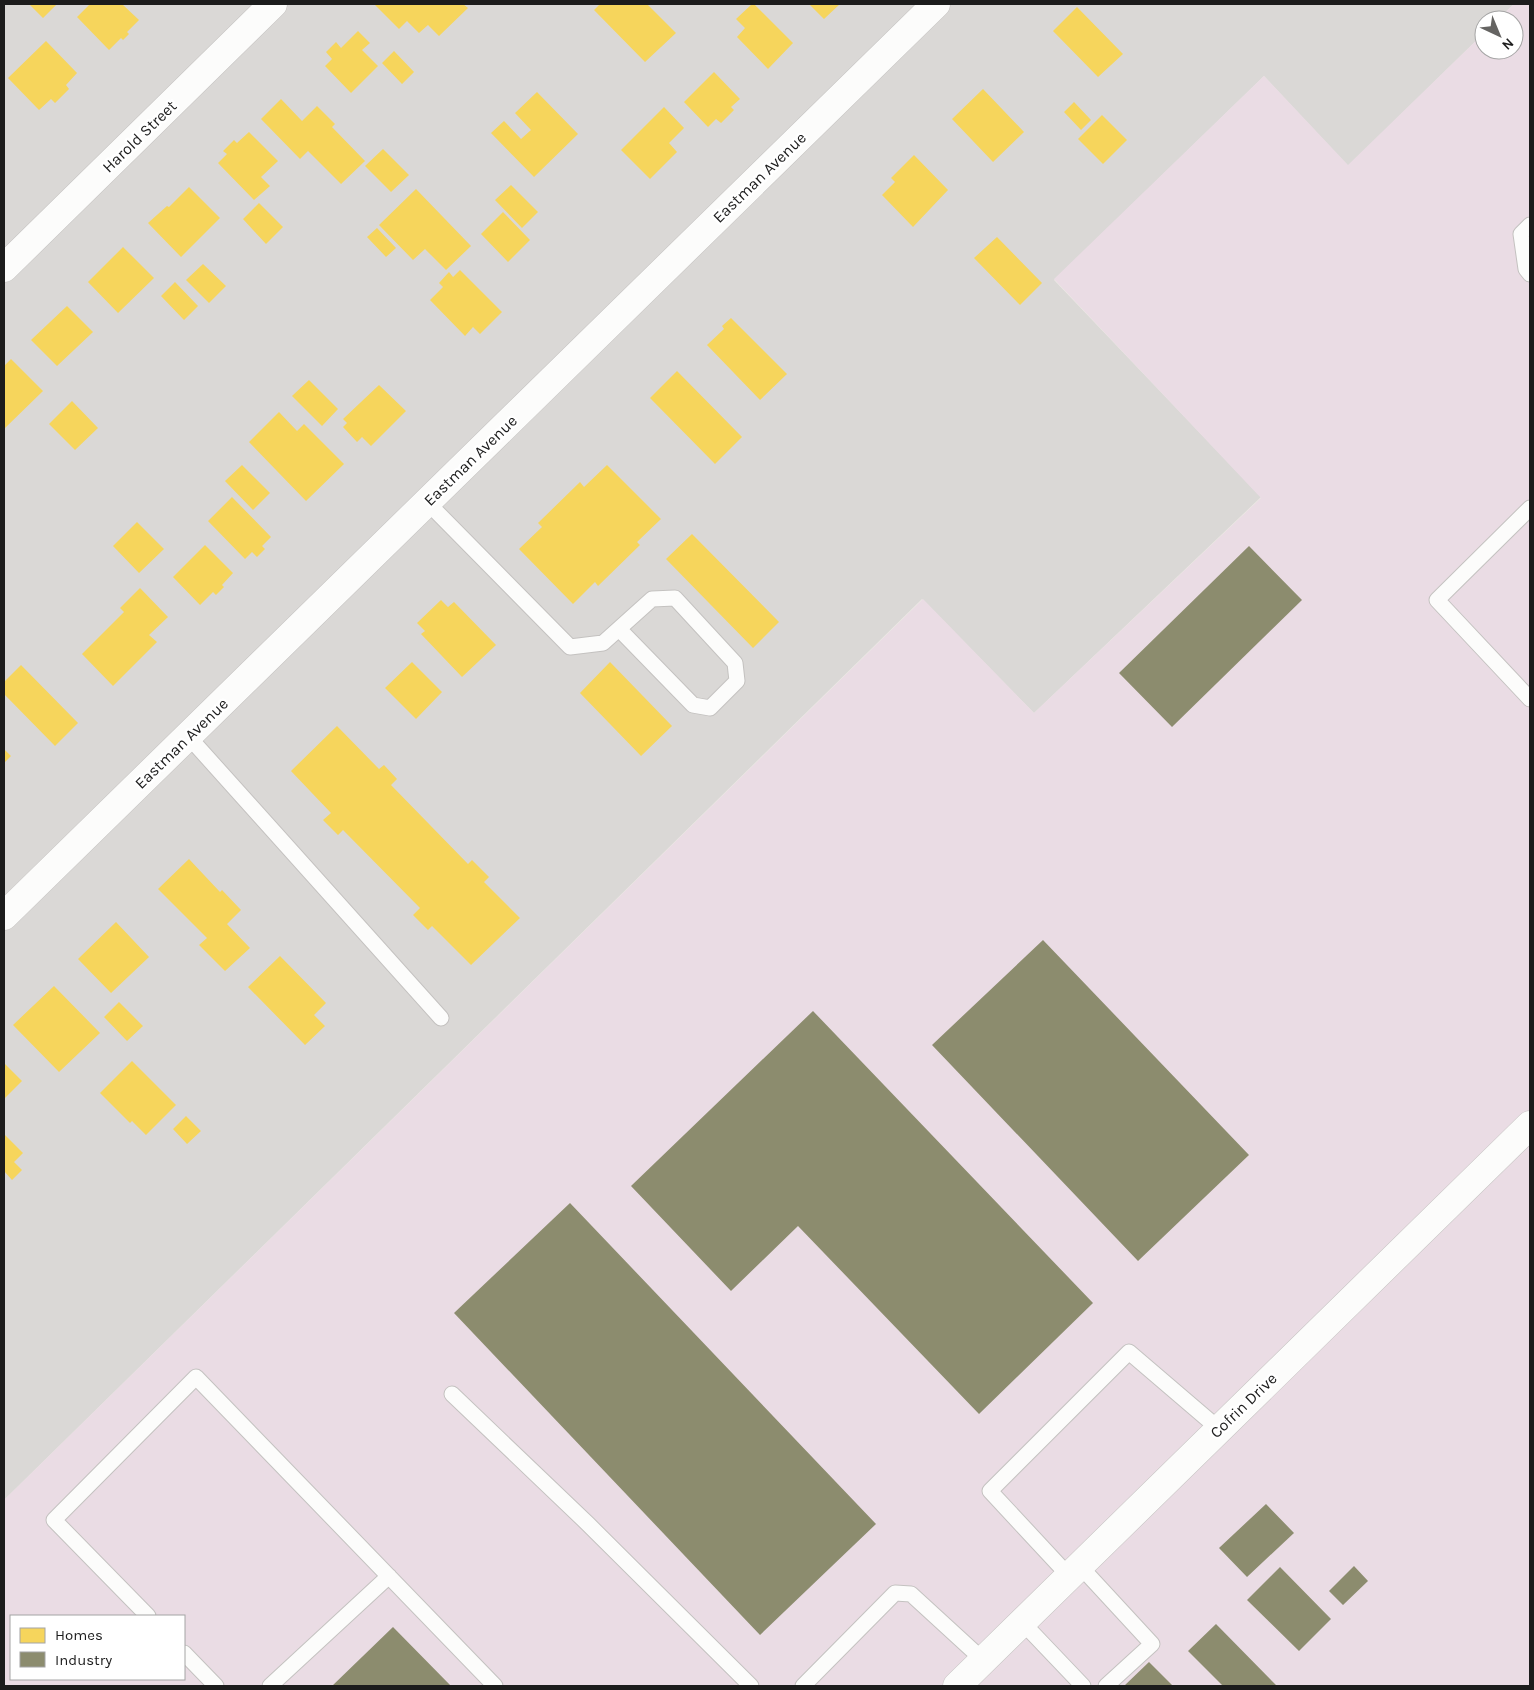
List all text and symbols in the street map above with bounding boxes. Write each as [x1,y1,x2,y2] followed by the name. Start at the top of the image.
[1474,10,1524,60] north arrow
[1498,34,1517,54] text: N
[98,96,180,176] street label: Harold Street
[709,128,810,227] street label: Eastman Avenue
[420,411,521,510] street label: Eastman Avenue
[131,694,232,793] street label: Eastman Avenue
[1206,1369,1281,1442] street label: Cofrin Drive
[10,1615,185,1680] legend
[55,1626,103,1644] text: Homes
[55,1651,112,1669] text: Industry

